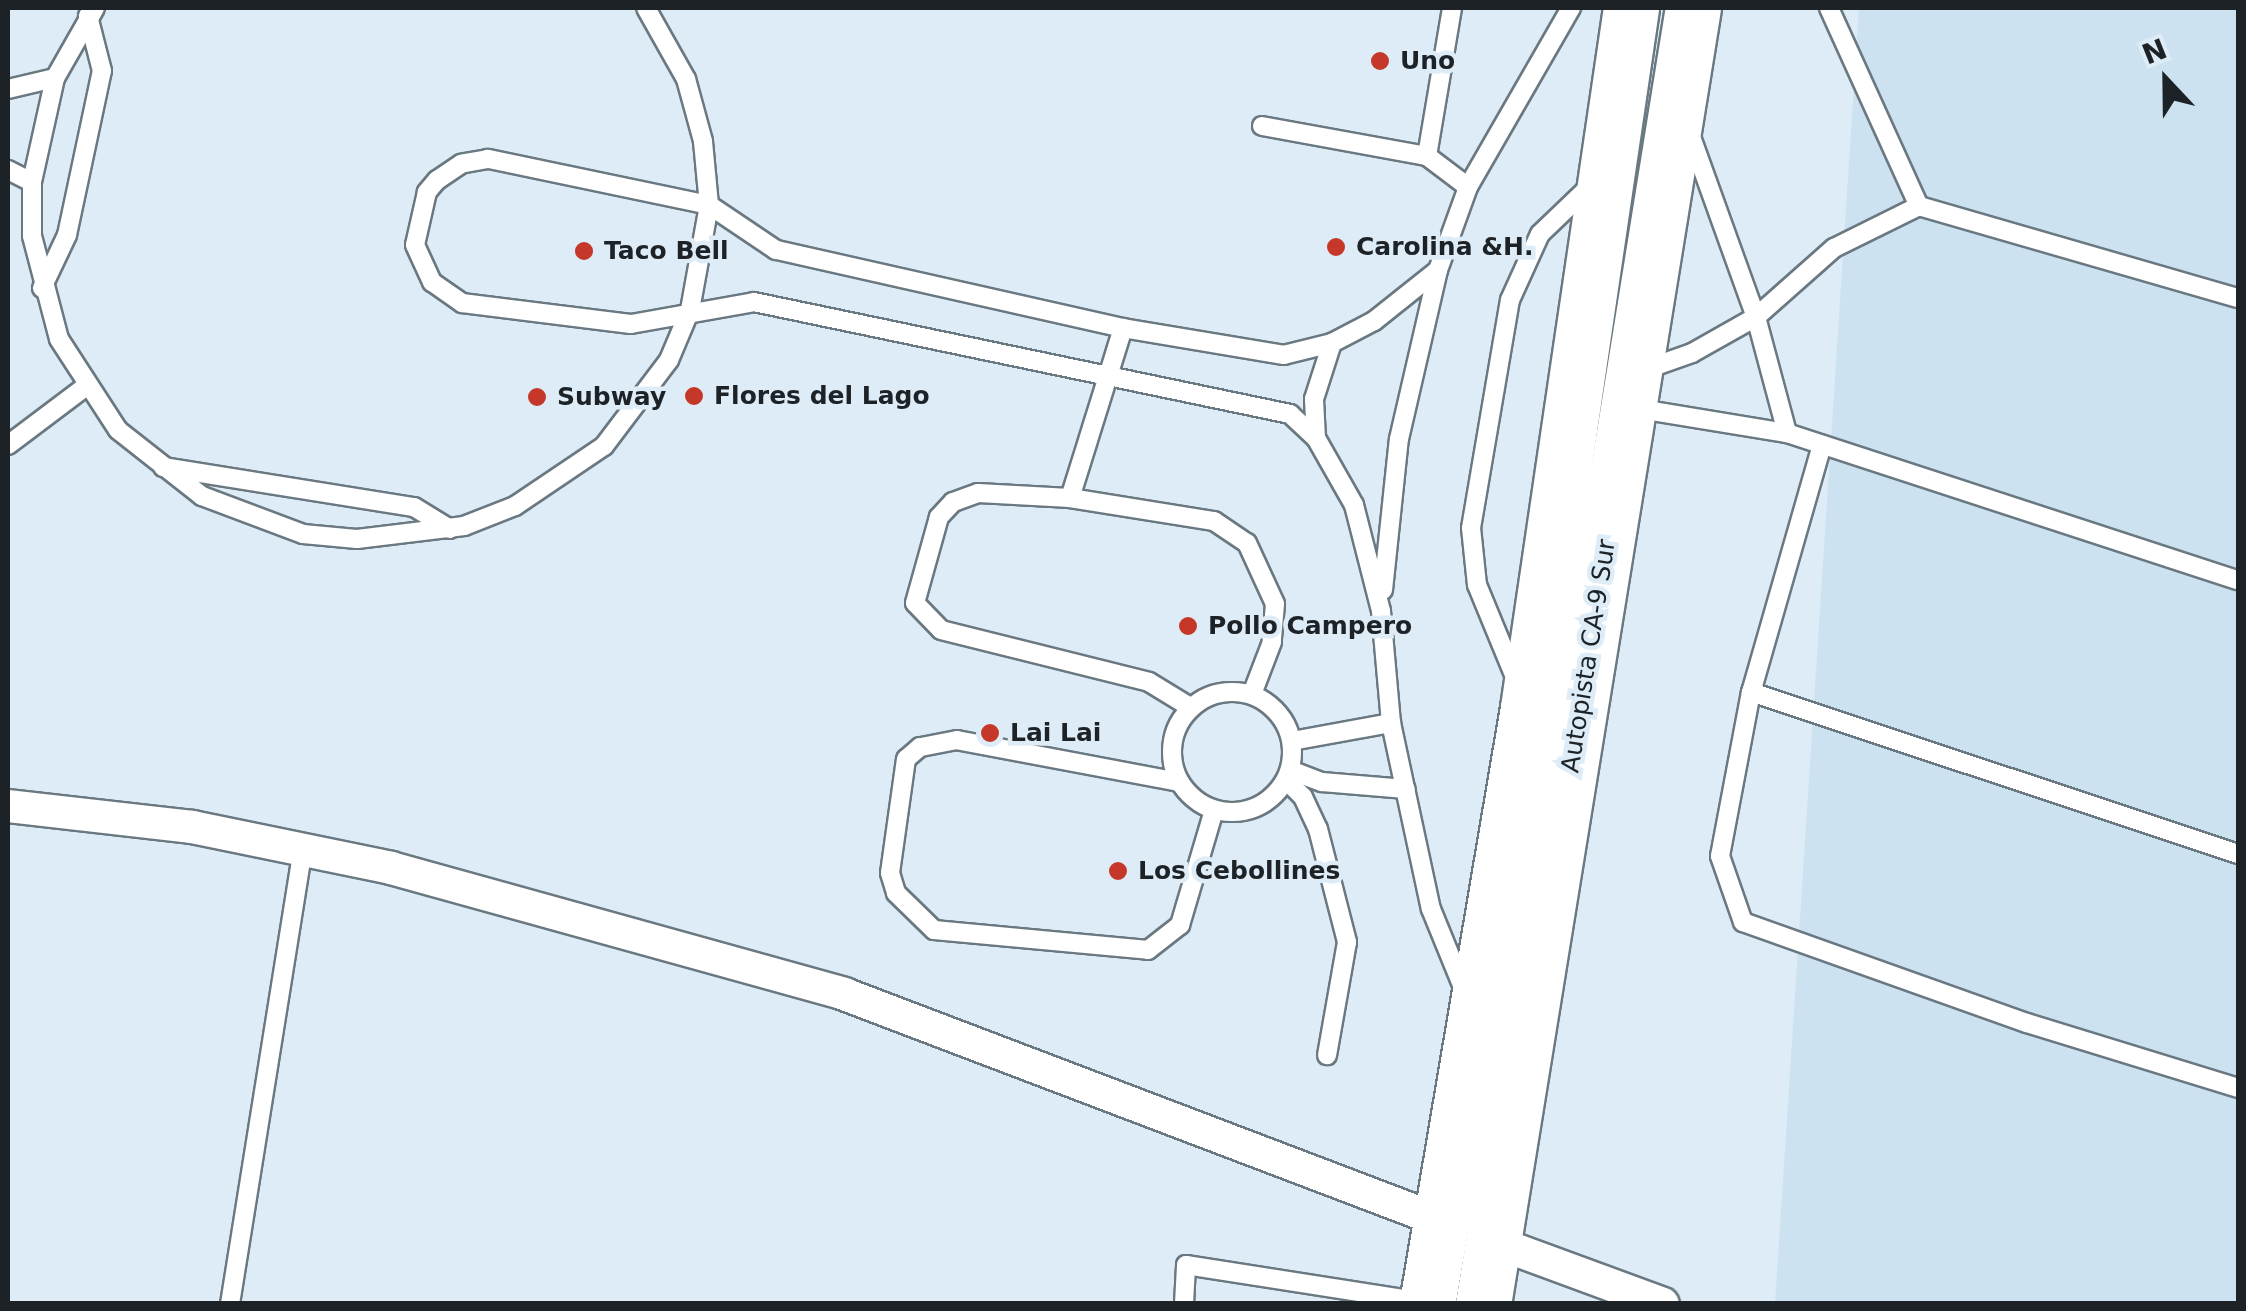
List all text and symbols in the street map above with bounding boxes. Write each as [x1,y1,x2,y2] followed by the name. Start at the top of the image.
[2116,30,2216,130] north arrow
[2138,32,2172,71] text: N
[1400,46,1455,76] place label: Uno
[1369,50,1391,72] marker: Uno
[1356,232,1533,262] place label: Carolina &H.
[604,236,729,266] place label: Taco Bell
[1325,236,1347,258] marker: Carolina &H.
[573,240,595,262] marker: Taco Bell
[714,381,930,411] place label: Flores del Lago
[557,382,666,412] place label: Subway
[683,385,705,407] marker: Flores del Lago
[526,386,548,408] marker: Subway
[1556,537,1622,775] street label: Autopista CA-9 Sur
[1208,611,1412,641] place label: Pollo Campero
[1177,615,1199,637] marker: Pollo Campero
[1010,718,1101,748] place label: Lai Lai
[979,722,1001,744] marker: Lai Lai
[1138,856,1340,886] place label: Los Cebollines
[1107,860,1129,882] marker: Los Cebollines

